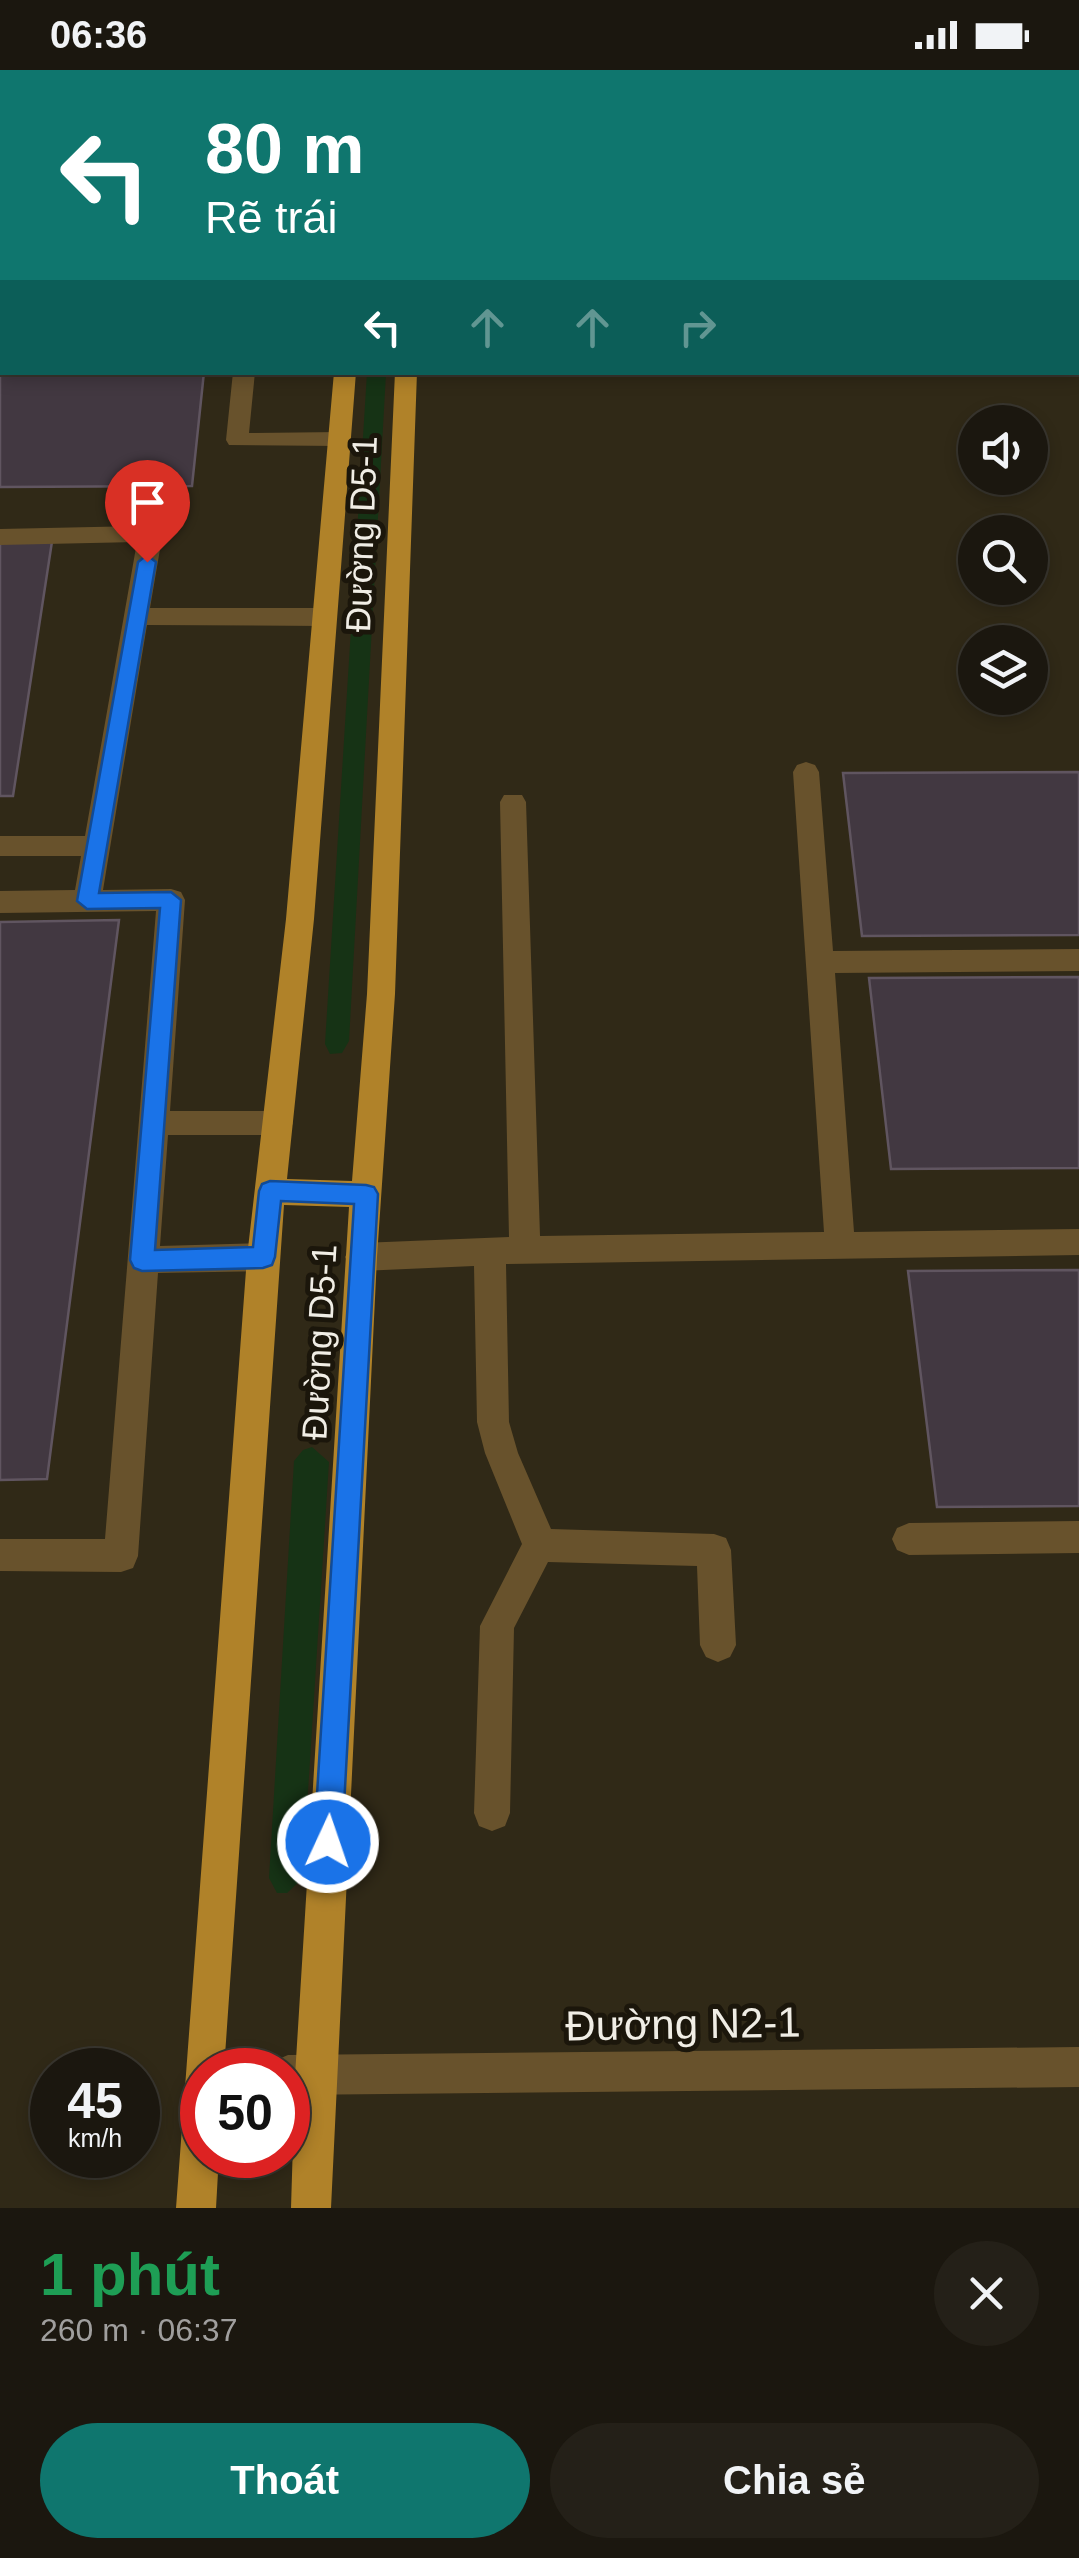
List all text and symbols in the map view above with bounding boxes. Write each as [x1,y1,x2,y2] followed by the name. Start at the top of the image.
[50,14,147,56] text: 06:36
[40,110,170,240] icon: left
[205,110,365,188] text: 80 m
[205,192,338,243] text: Rẽ trái
[355,300,410,355] icon: left
[460,300,515,355] icon: ahead
[565,300,620,355] icon: ahead
[670,300,725,355] icon: right
[958,405,1048,715] map controls
[958,405,1048,495] button: sound
[338,435,384,633] street label: Đường D5-1
[105,460,190,563] pin
[120,475,175,530] icon: arrive
[958,515,1048,605] button: search
[958,625,1048,715] button: layers
[294,1243,344,1441] street label: Đường D5-1
[276,1790,380,1894] position arrow
[565,1998,801,2050] street label: Đường N2-1
[180,2048,310,2178] speed limit sign: 50
[67,2073,123,2129] text: 45
[68,2124,122,2152] text: km/h
[40,2241,220,2308] text: 1 phút
[934,2241,1039,2346] button: close
[40,2312,237,2348] text: 260 m · 06:37
[40,2423,530,2538] button: Thoát
[550,2423,1039,2538] button: Chia sẻ

